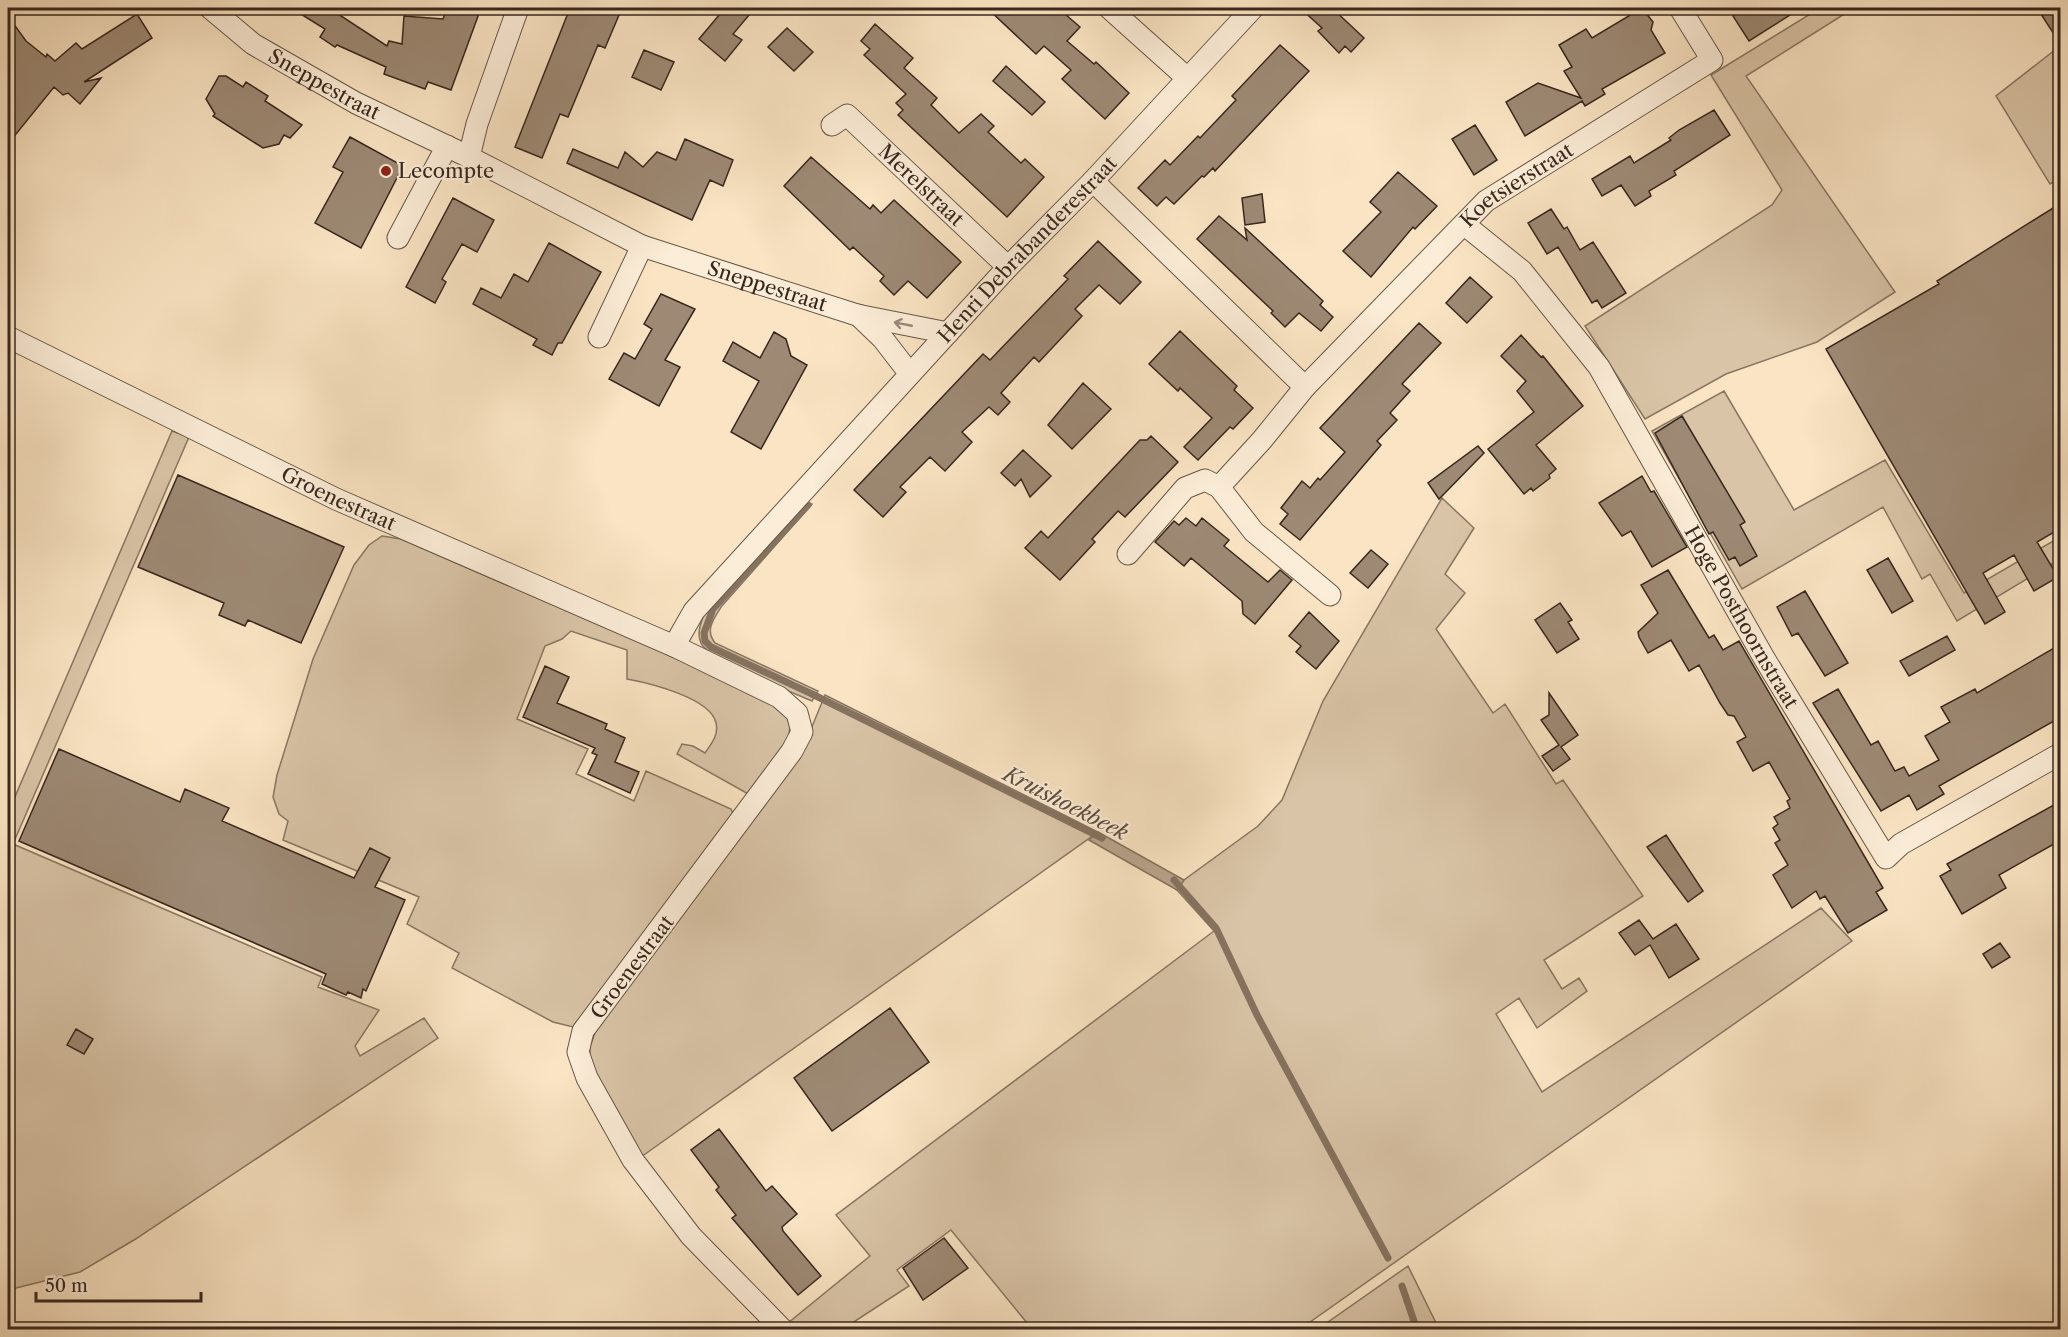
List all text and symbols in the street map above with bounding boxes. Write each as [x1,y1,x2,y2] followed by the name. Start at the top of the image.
[264,44,384,125] street label: Sneppestraat
[1455,138,1577,232] street label: Koetsierstraat
[873,139,969,231] street label: Merelstraat
[933,151,1122,348] street label: Henri Debrabanderestraat
[398,159,494,183] place label: Lecompte
[379,164,393,178] marker: Lecompte
[705,256,830,317] street label: Sneppestraat
[893,318,913,329] one-way arrow
[277,462,400,536] street label: Groenestraat
[1679,521,1804,713] street label: Hoge Posthoornstraat
[998,760,1132,845] water label: Kruishoekbeek
[585,910,679,1024] street label: Groenestraat
[36,1265,201,1303] scale bar
[45,1275,88,1297] text: 50 m

